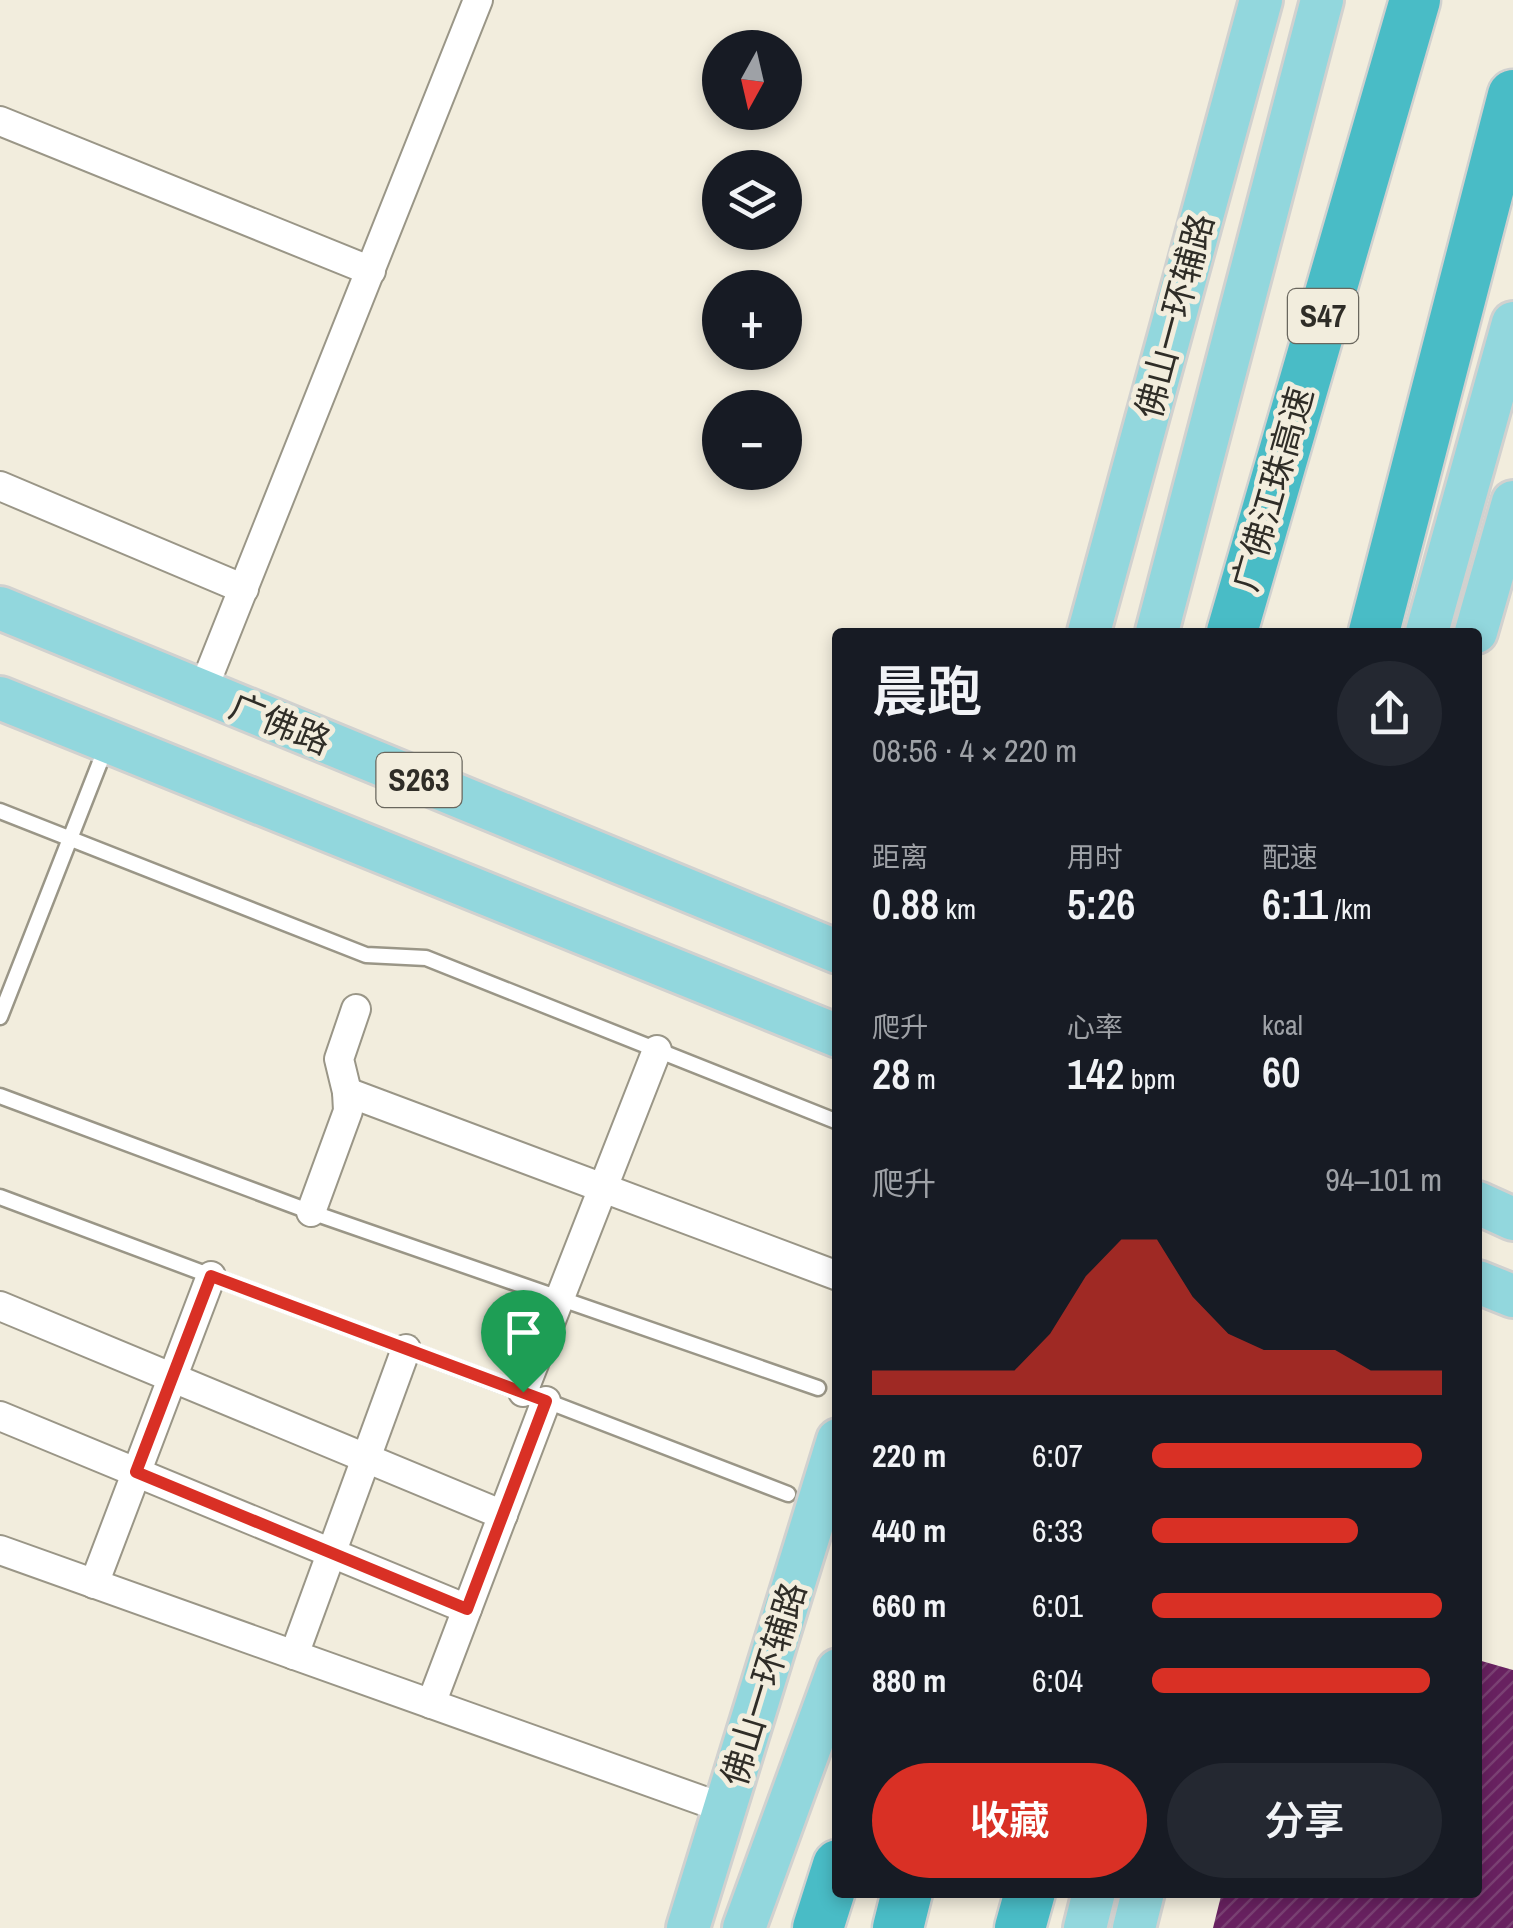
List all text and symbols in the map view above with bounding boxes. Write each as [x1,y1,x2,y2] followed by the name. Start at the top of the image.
[702,30,802,130] north arrow
[702,30,802,490] map controls
[702,150,802,250] button: layers
[1125,208,1224,423] street label: 佛山一环辅路
[702,270,802,370] button: +
[1288,289,1358,343] road number: S47
[1221,381,1324,596] street label: 广佛江珠高速
[702,390,802,490] button: −
[872,654,982,728] text: 晨跑
[1337,661,1442,766] button: share
[223,682,338,765] street label: 广佛路
[872,729,1077,772] text: 08:56 · 4 × 220 m
[376,753,462,807] road number: S263
[872,838,928,876] text: 距离
[1067,838,1123,876] text: 用时
[1262,838,1318,876] text: 配速
[872,876,939,932] text: 0.88
[1067,876,1135,932] text: 5:26
[1262,876,1328,932] text: 6:11
[939,890,976,928] text: km
[1328,890,1372,928] text: /km
[1262,1006,1303,1044] text: kcal
[872,1008,928,1046] text: 爬升
[1067,1008,1123,1046] text: 心率
[1262,1044,1300,1100] text: 60
[872,1046,910,1102] text: 28
[1067,1046,1124,1102] text: 142
[910,1060,936,1098] text: m
[1124,1060,1176,1098] text: bpm
[1325,1158,1442,1201] text: 94–101 m
[872,1162,936,1205] text: 爬升
[481,1290,566,1393] pin
[496,1305,551,1360] icon: arrive
[872,1434,946,1477] text: 220 m
[1032,1434,1083,1477] text: 6:07
[872,1509,946,1552] text: 440 m
[1032,1509,1083,1552] text: 6:33
[710,1577,817,1791] street label: 佛山一环辅路
[872,1584,946,1627] text: 660 m
[1032,1584,1083,1627] text: 6:01
[872,1659,946,1702] text: 880 m
[1032,1659,1083,1702] text: 6:04
[872,1763,1147,1878] button: 收藏
[1167,1763,1442,1878] button: 分享

